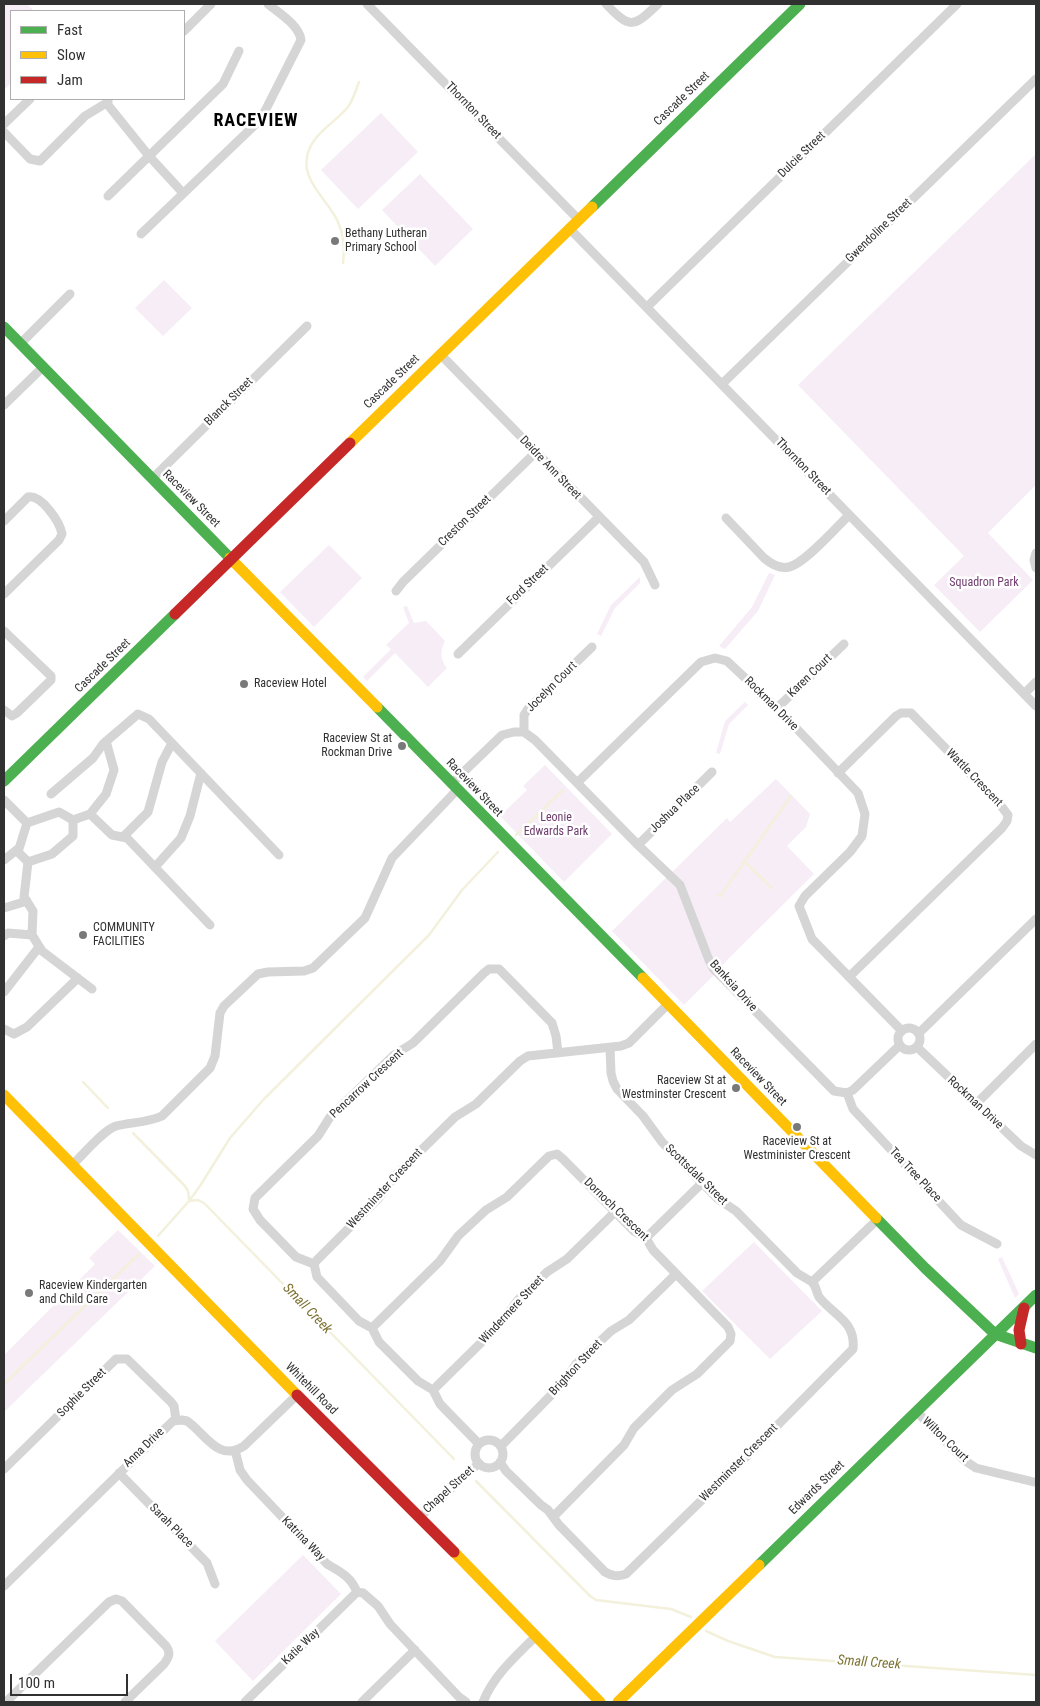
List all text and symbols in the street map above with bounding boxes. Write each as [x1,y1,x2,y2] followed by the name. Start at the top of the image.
[10,10,185,100] legend
[57,21,82,39] text: Fast
[57,46,86,64] text: Slow
[651,69,713,129] street label: Cascade Street
[57,71,83,89] text: Jam
[442,79,504,143] street label: Thornton Street
[212,110,300,132] district label: RACEVIEW
[775,129,829,181] street label: Dulcie Street
[843,196,915,266] street label: Gwendoline Street
[345,227,427,255] place label: Bethany Lutheran Primary School
[329,235,341,247] marker: Bethany Lutheran Primary School
[361,352,423,412] street label: Cascade Street
[202,375,256,429] street label: Blanck Street
[516,433,584,503] street label: Deidre Ann Street
[772,435,834,499] street label: Thornton Street
[159,467,223,531] street label: Raceview Street
[436,492,494,550] street label: Creston Street
[504,562,552,608] street label: Ford Street
[949,576,1019,590] park label: Squadron Park
[72,636,134,696] street label: Cascade Street
[785,651,835,701] street label: Karen Court
[524,659,580,715] street label: Jocelyn Court
[741,674,801,734] street label: Rockman Drive
[254,677,327,691] place label: Raceview Hotel
[238,678,250,690] marker: Raceview Hotel
[321,732,392,760] place label: Raceview St at Rockman Drive
[396,740,408,752] marker: Raceview St at Rockman Drive
[943,746,1005,810] street label: Wattle Crescent
[443,756,505,820] street label: Raceview Street
[647,782,703,836] street label: Joshua Place
[524,811,588,839] park label: Leonie Edwards Park
[93,921,155,949] place label: COMMUNITY FACILITIES
[77,929,89,941] marker: COMMUNITY FACILITIES
[706,957,760,1015] street label: Banksia Drive
[727,1045,789,1109] street label: Raceview Street
[327,1046,407,1122] street label: Pencarrow Crescent
[622,1074,726,1102] place label: Raceview St at Westminster Crescent
[944,1074,1006,1132] street label: Rockman Drive
[730,1082,742,1094] marker: Raceview St at Westminster Crescent
[791,1121,803,1133] marker: Raceview St at Westminister Crescent
[744,1135,850,1163] place label: Raceview St at Westminister Crescent
[662,1142,730,1208] street label: Scottsdale Street
[886,1145,944,1205] street label: Tea Tree Place
[344,1146,426,1232] street label: Westminster Crescent
[581,1175,651,1245] street label: Dornoch Crescent
[477,1273,547,1347] street label: Windermere Street
[39,1279,147,1307] place label: Raceview Kindergarten and Child Care
[279,1280,335,1338] water label: Small Creek
[23,1287,35,1299] marker: Raceview Kindergarten and Child Care
[547,1337,605,1399] street label: Brighton Street
[282,1360,340,1418] street label: Whitehill Road
[55,1366,109,1420] street label: Sophie Street
[919,1414,971,1466] street label: Wilton Court
[697,1421,781,1505] street label: Westminster Crescent
[121,1425,167,1471] street label: Anna Drive
[786,1458,848,1518] street label: Edwards Street
[421,1463,477,1517] street label: Chapel Street
[146,1501,196,1551] street label: Sarah Place
[278,1514,328,1564] street label: Katrina Way
[279,1626,323,1668] street label: Katie Way
[837,1652,901,1674] water label: Small Creek
[12,1664,130,1696] scale bar
[18,1674,55,1692] text: 100 m

